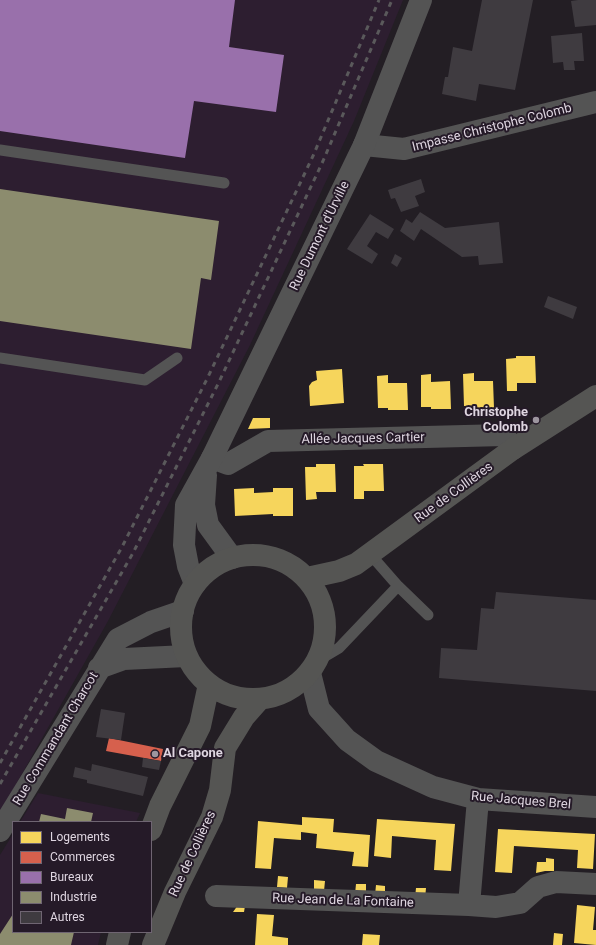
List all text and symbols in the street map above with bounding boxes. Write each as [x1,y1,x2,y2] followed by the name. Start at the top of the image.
[411,101,573,155] street label: Impasse Christophe Colomb
[287,179,353,293] street label: Rue Dumont d'Urville
[464,405,528,436] place label: Christophe Colomb
[531,415,541,425] marker: Christophe Colomb
[301,430,425,448] street label: Allée Jacques Cartier
[412,459,496,527] street label: Rue de Collières
[10,670,102,808] street label: Rue Commandant Charcot
[163,746,223,762] place label: Al Capone
[150,749,160,759] marker: Al Capone
[470,789,572,813] street label: Rue Jacques Brel
[166,809,220,899] street label: Rue de Collières
[12,821,152,933] legend
[50,830,110,844] text: Logements
[50,850,115,864] text: Commerces
[50,870,94,884] text: Bureaux
[50,890,97,904] text: Industrie
[272,891,414,911] street label: Rue Jean de La Fontaine
[50,910,85,924] text: Autres

